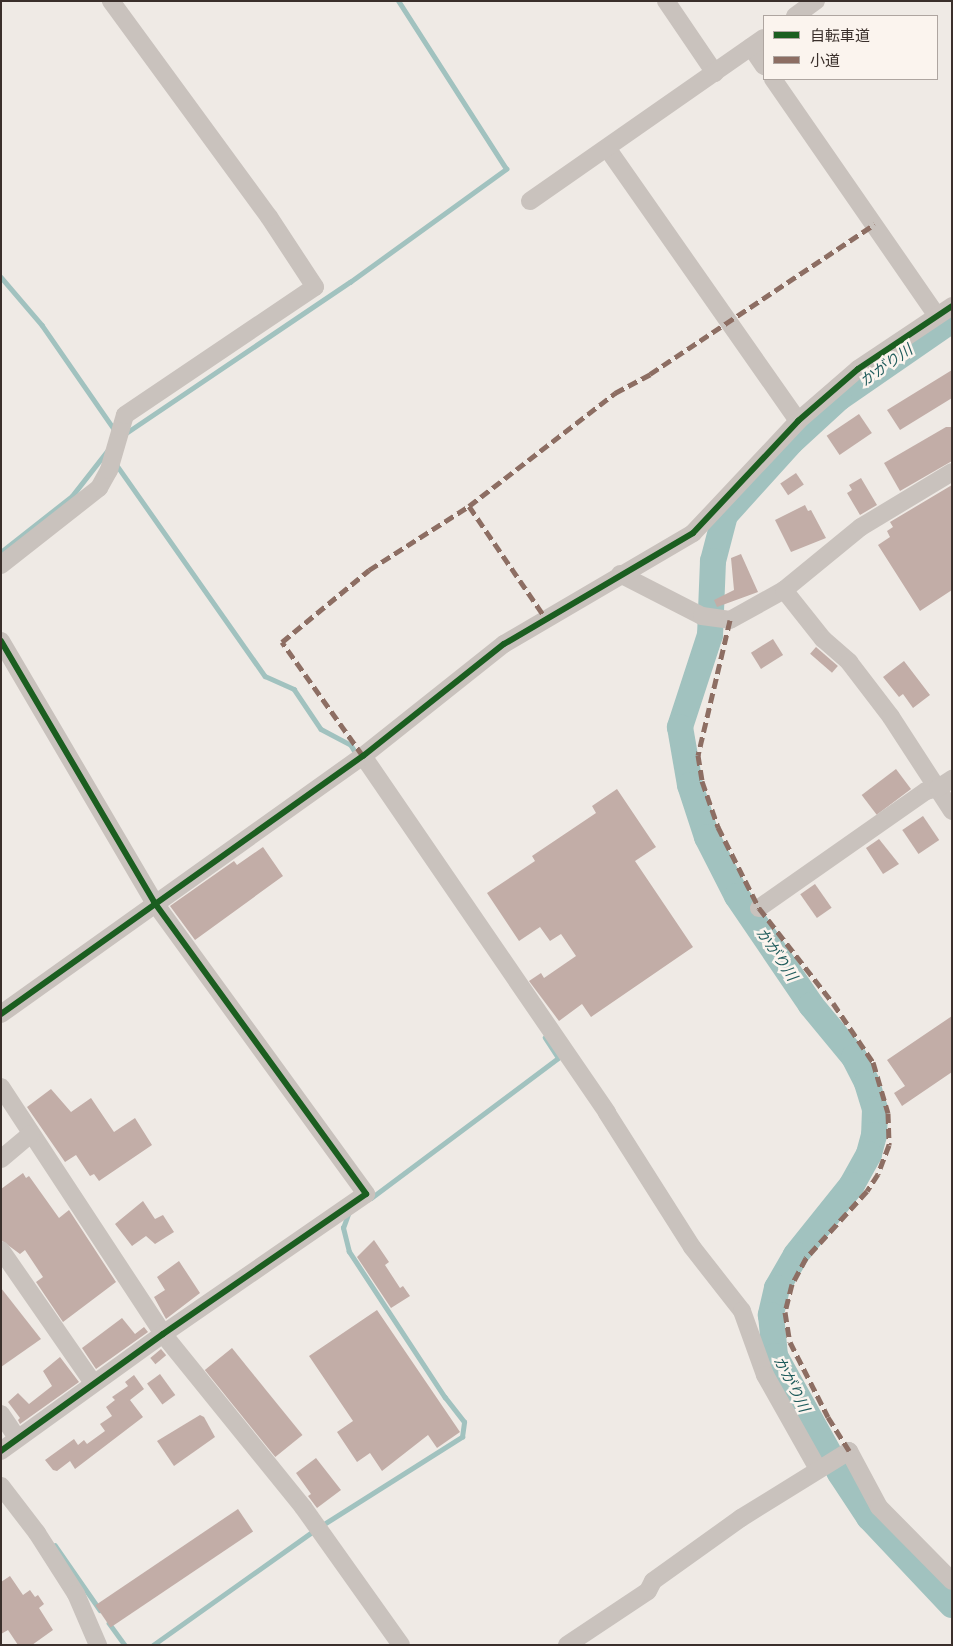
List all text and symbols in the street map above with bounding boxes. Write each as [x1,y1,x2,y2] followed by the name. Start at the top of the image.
[763,15,938,80] legend
[810,25,870,46] text: 自転車道
[810,50,840,71] text: 小道
[856,340,916,390] water label: かがり川
[753,924,801,984] water label: かがり川
[770,1353,814,1415] water label: かがり川

